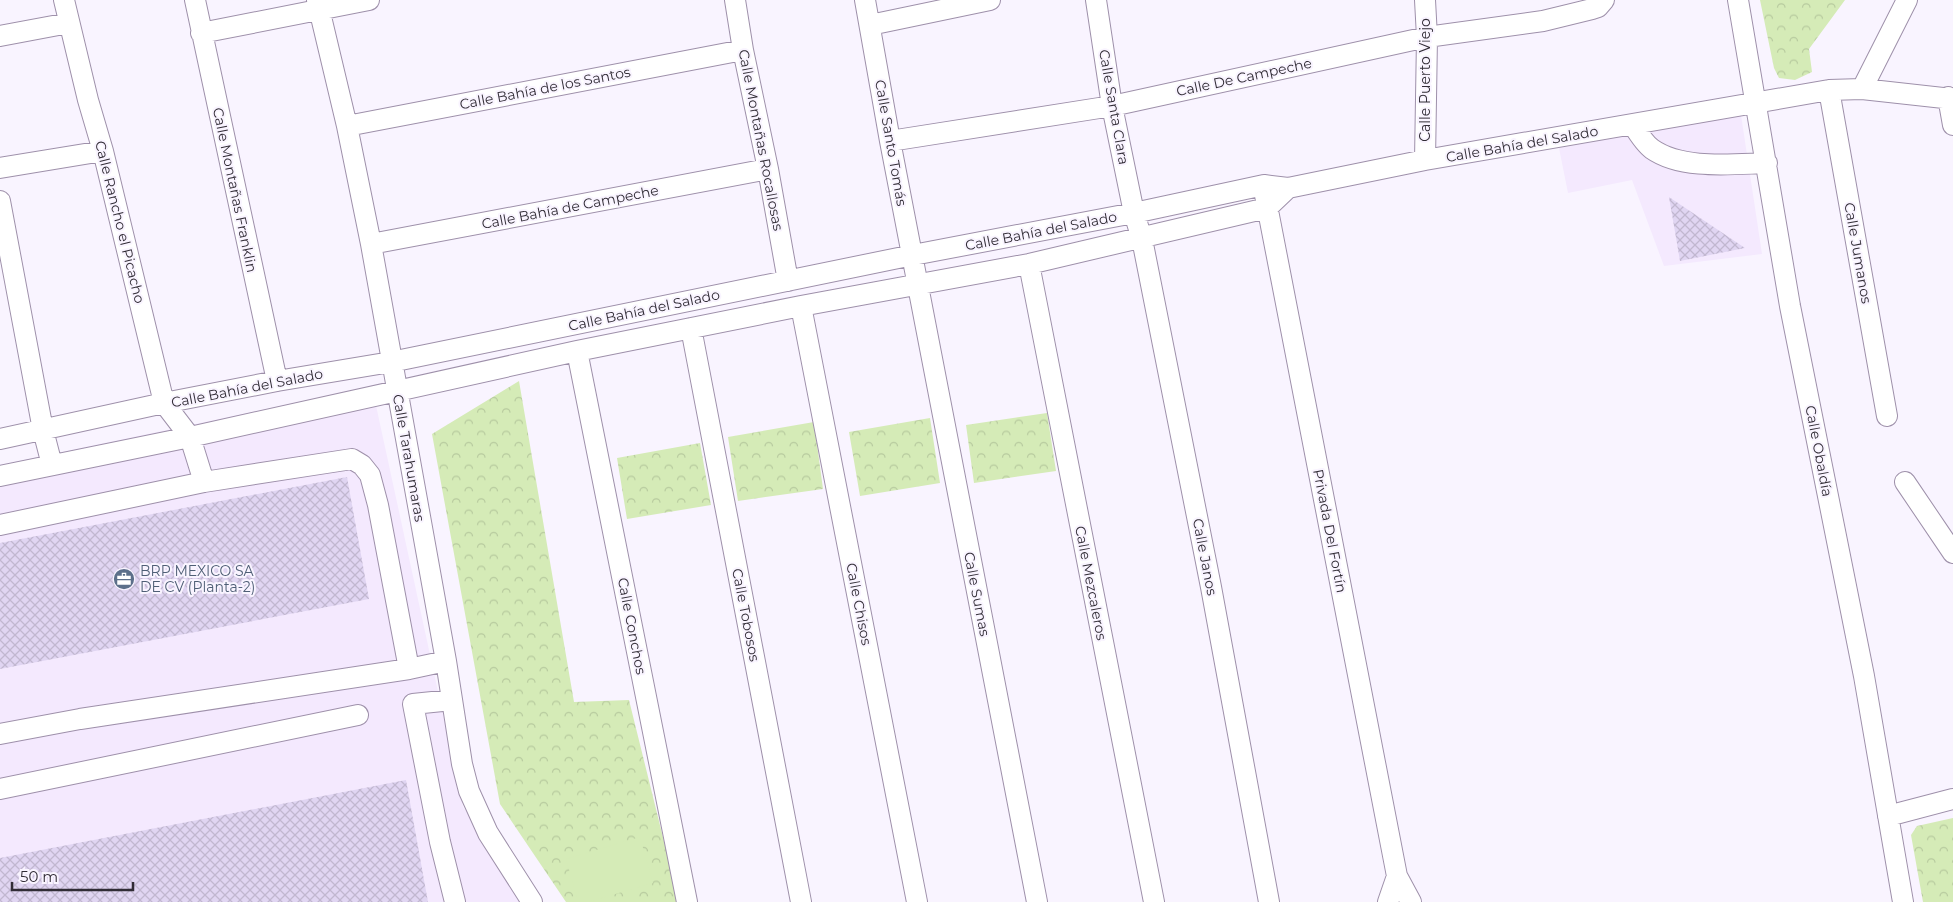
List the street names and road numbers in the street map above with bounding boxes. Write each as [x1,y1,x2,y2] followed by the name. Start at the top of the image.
[1416,18,1434,142] street label: Calle Puerto Viejo
[735,48,787,232] street label: Calle Montañas Rocallosas
[1095,48,1133,166] street label: Calle Santa Clara
[1175,54,1313,100] street label: Calle De Campeche
[458,63,632,113] street label: Calle Bahía de los Santos
[871,78,911,208] street label: Calle Santo Tomás
[209,106,261,274] street label: Calle Montañas Franklin
[1444,122,1600,166] street label: Calle Bahía del Salado
[91,139,149,305] street label: Calle Rancho el Picacho
[480,181,660,233] street label: Calle Bahía de Campeche
[1840,201,1876,305] street label: Calle Jumanos
[964,207,1119,255] street label: Calle Bahía del Salado
[567,285,722,335] street label: Calle Bahía del Salado
[170,364,325,412] street label: Calle Bahía del Salado
[389,393,429,523] street label: Calle Tarahumaras
[1801,404,1837,498] street label: Calle Obaldía
[1309,468,1351,594] street label: Privada Del Fortín
[1189,517,1221,597] street label: Calle Janos
[1071,524,1111,642] street label: Calle Mezcaleros
[960,550,994,638] street label: Calle Sumas
[842,561,876,647] street label: Calle Chisos
[728,567,764,663] street label: Calle Tobosos
[614,576,650,676] street label: Calle Conchos

